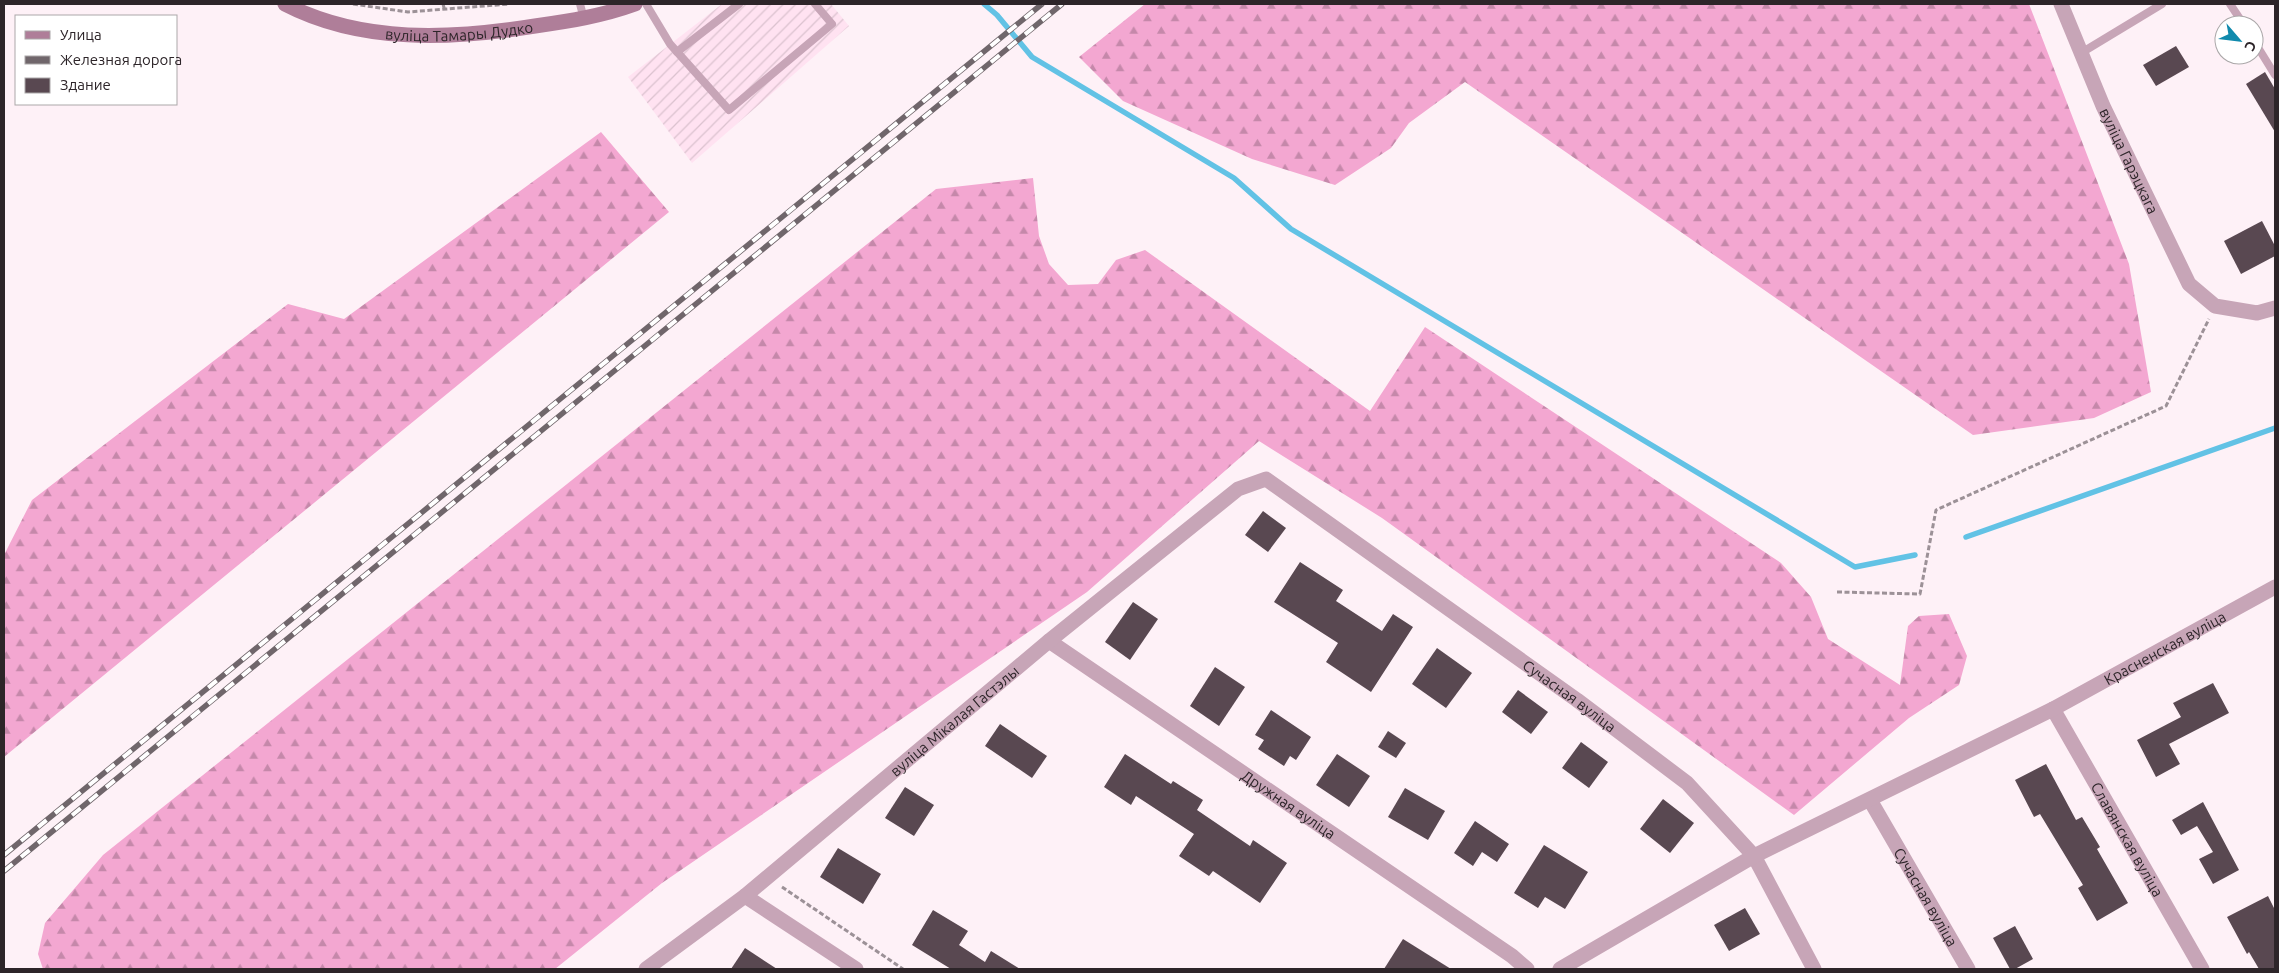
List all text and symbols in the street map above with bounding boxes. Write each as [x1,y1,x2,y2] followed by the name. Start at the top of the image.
[15,15,178,105] legend
[2214,15,2264,65] north arrow
[384,18,534,44] street label: вуліца Тамары Дудко
[60,26,102,43] text: Улица
[2241,38,2260,54] text: С
[60,51,182,68] text: Железная дорога
[60,76,111,93] text: Здание
[2097,105,2162,216] street label: вуліца Гарэцкага
[2101,607,2228,688] street label: Красненская вуліца
[1520,656,1620,735] street label: Сучасная вуліца
[886,662,1022,779] street label: вуліца Мікалая Гастэлы
[1239,766,1339,842] street label: Дружная вуліца
[2088,779,2167,899] street label: Славянская вуліца
[1891,845,1961,949] street label: Сучасная вуліца

